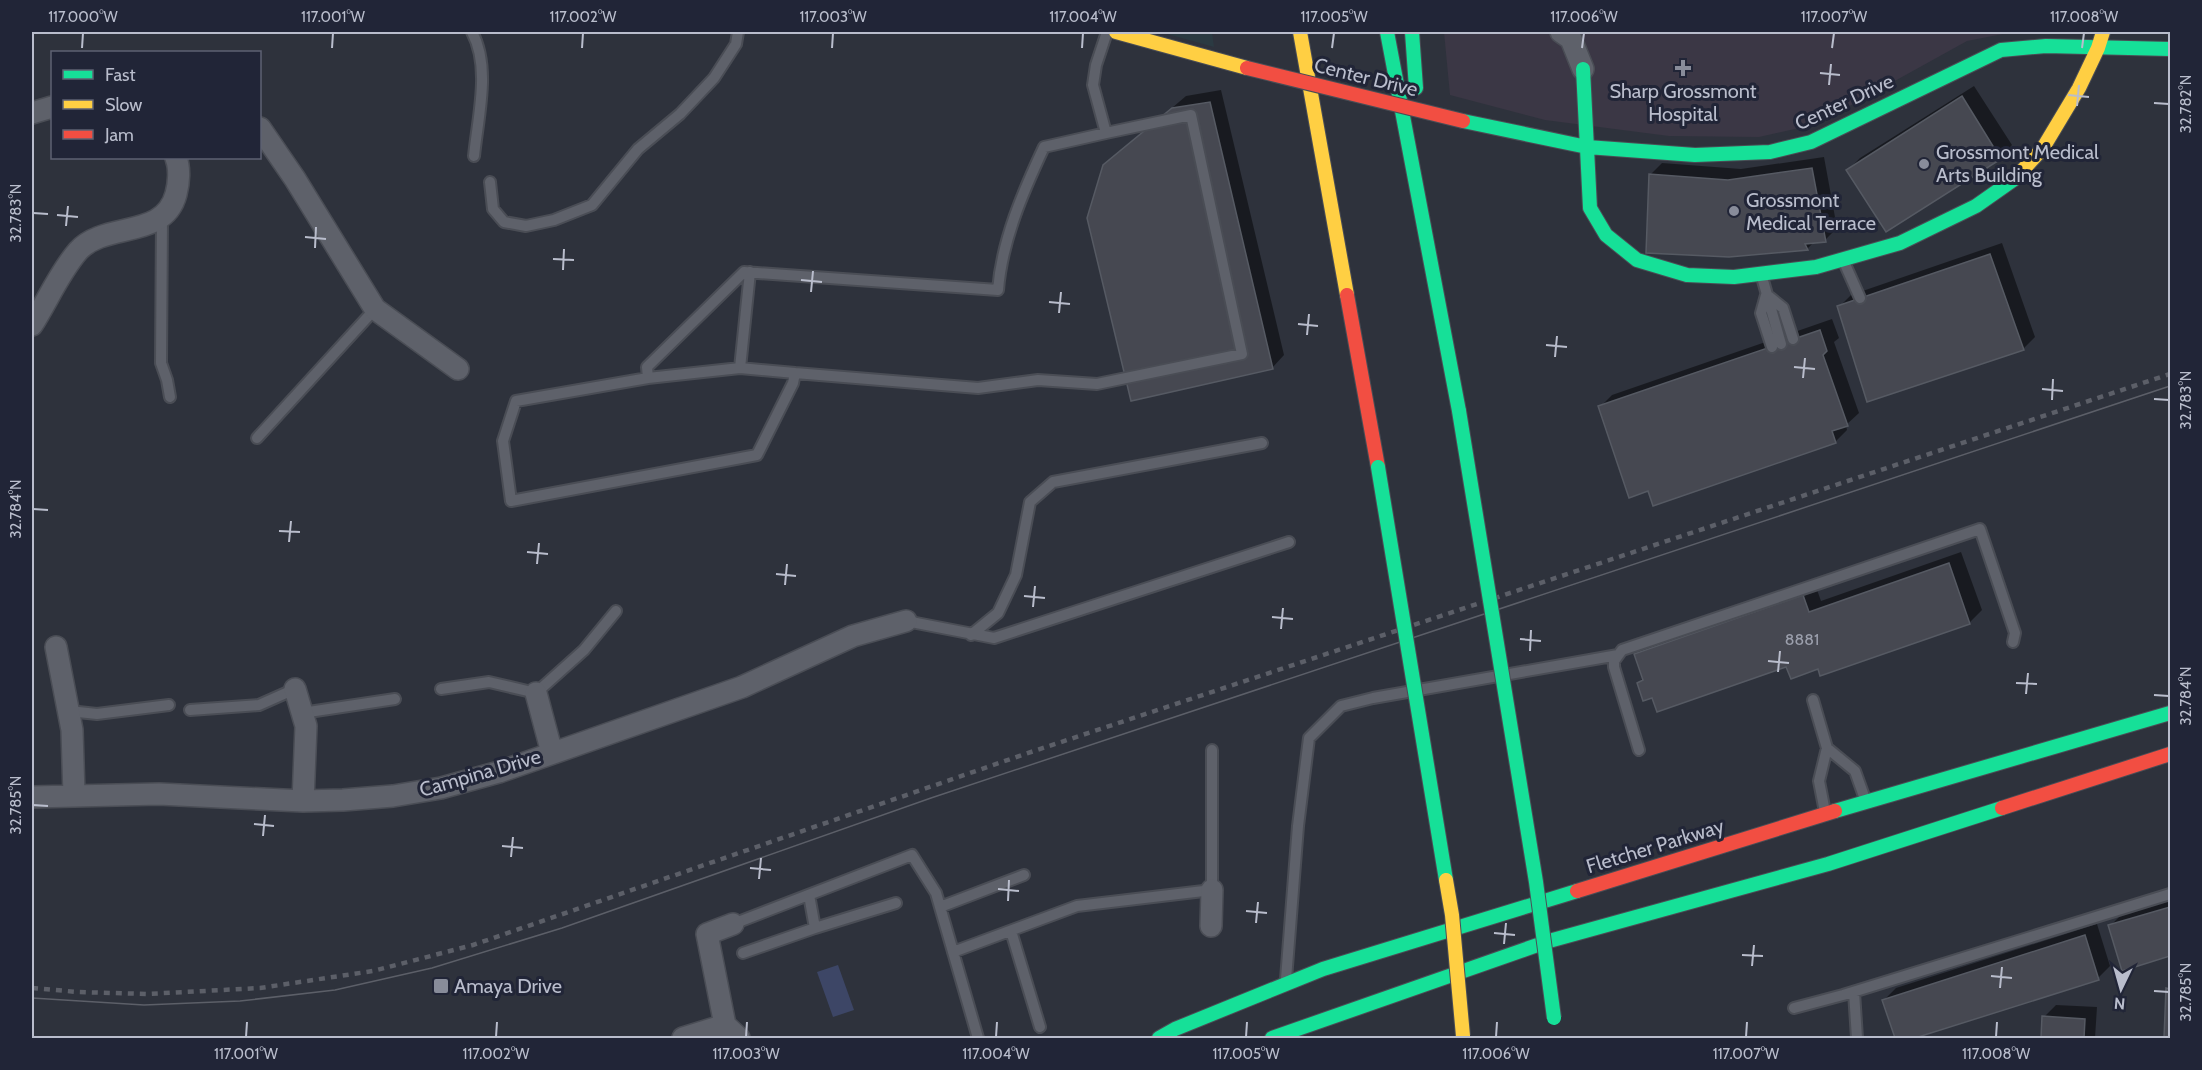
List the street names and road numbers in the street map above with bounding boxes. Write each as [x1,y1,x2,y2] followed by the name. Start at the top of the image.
[1312,53,1420,101] street label: Center Drive
[1791,69,1897,135] street label: Center Drive
[417,744,543,802] street label: Campina Drive
[1583,814,1727,878] street label: Fletcher Parkway

